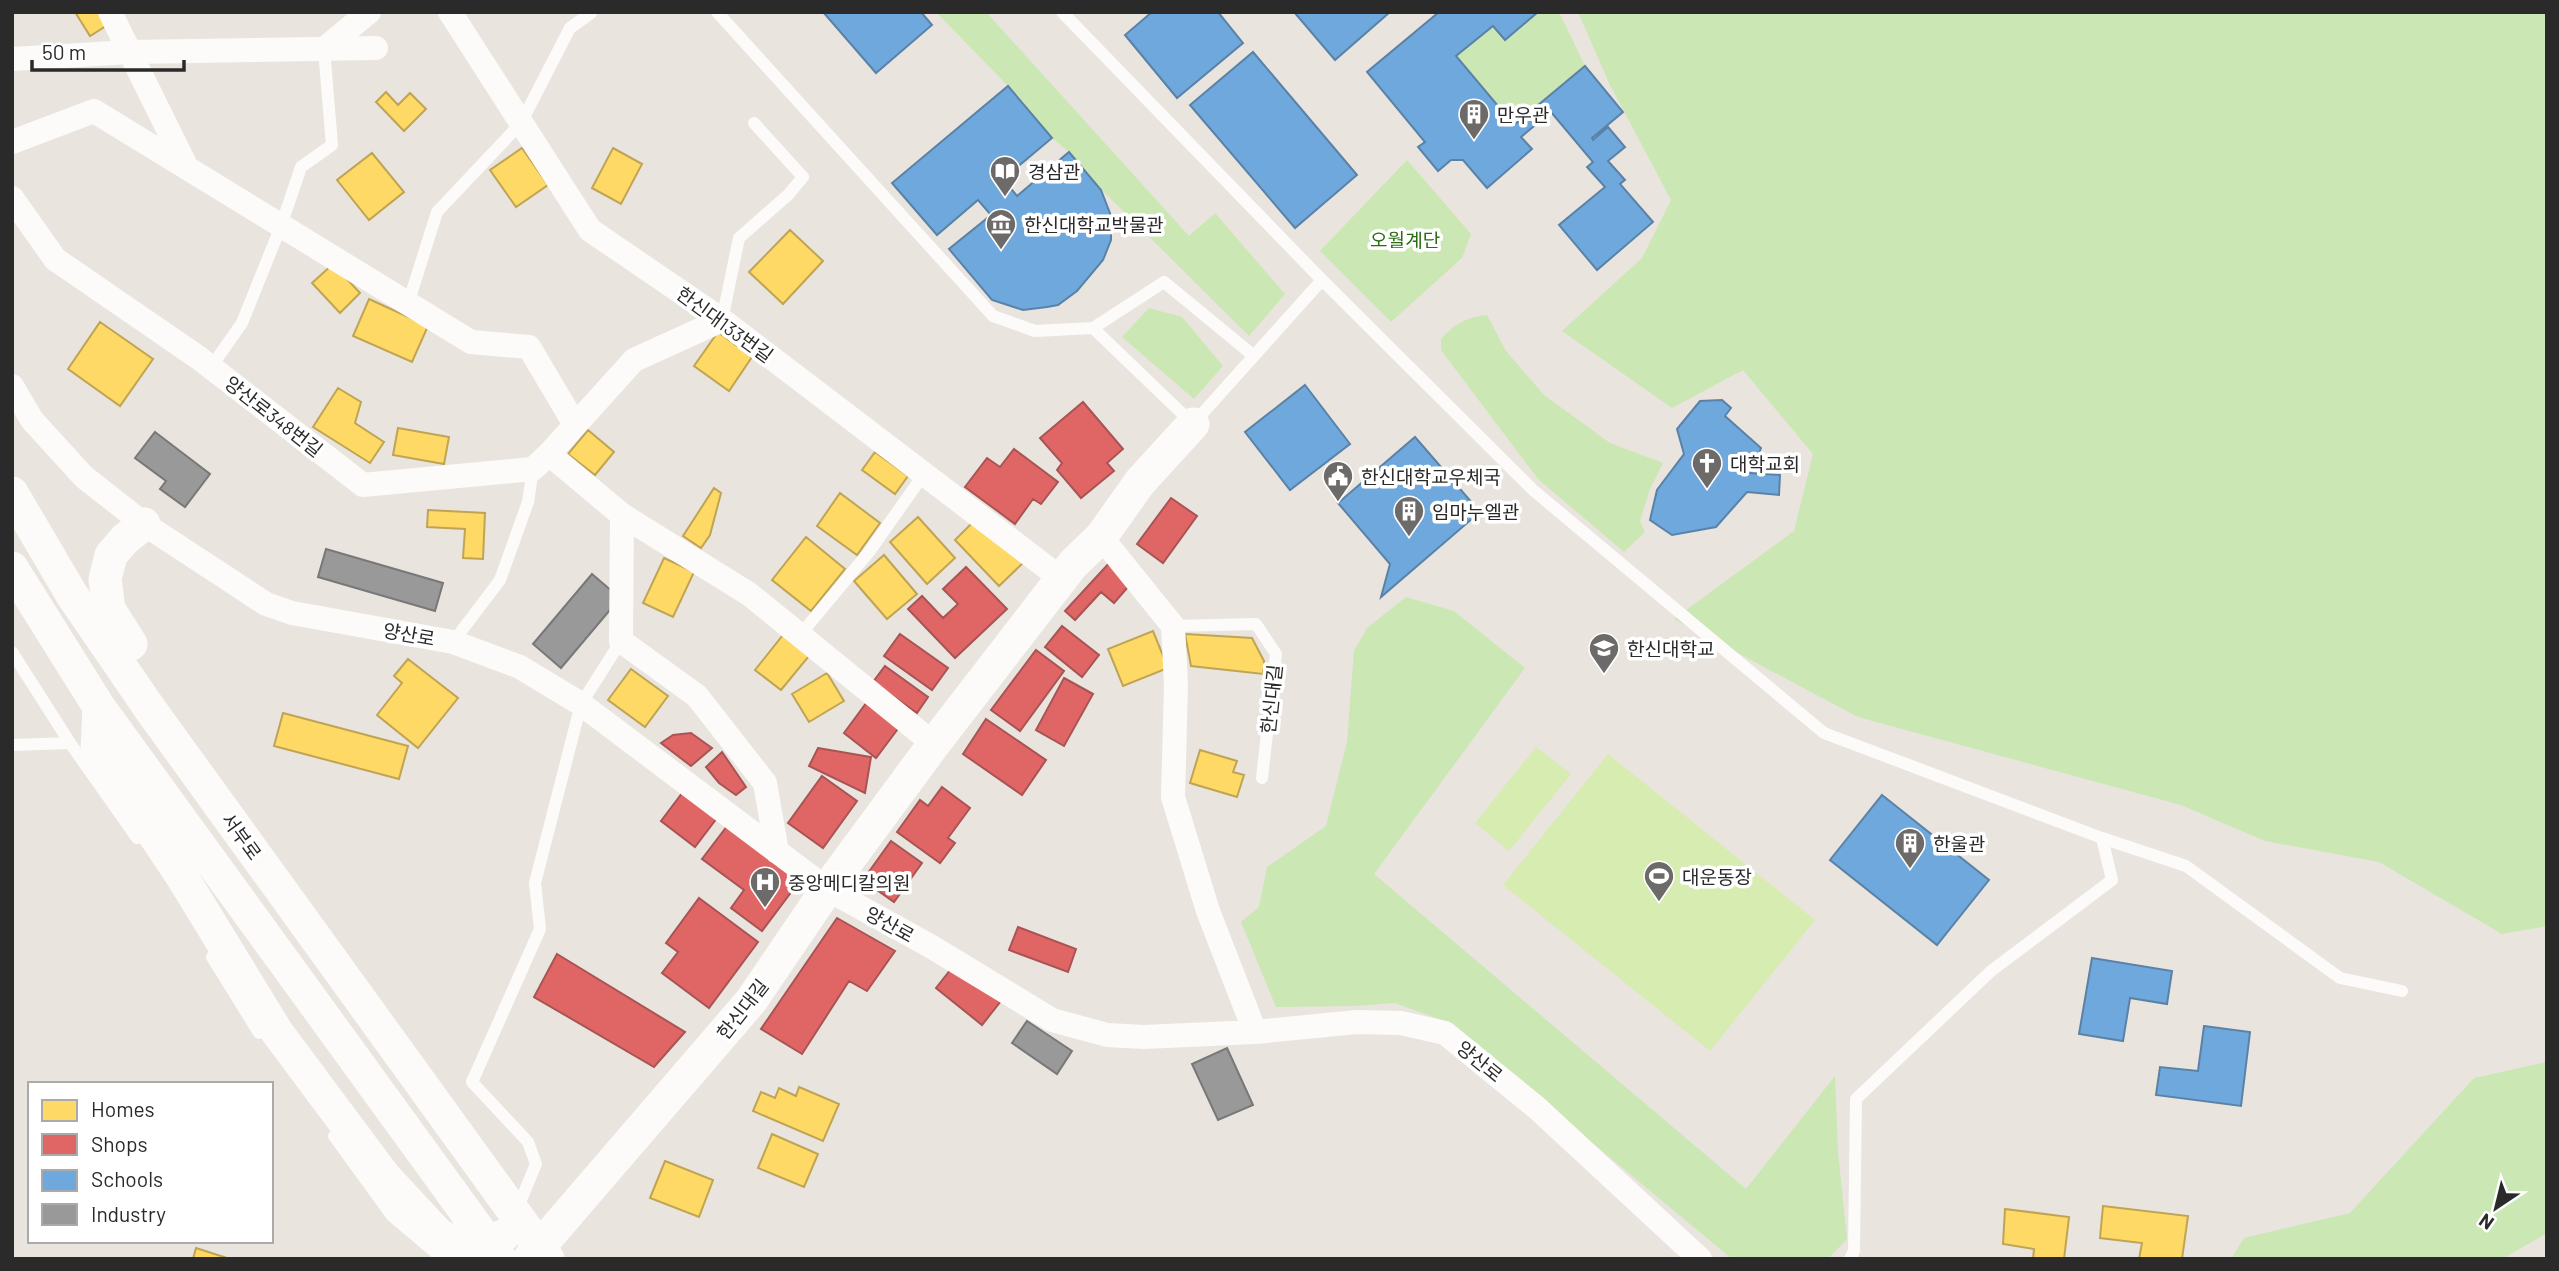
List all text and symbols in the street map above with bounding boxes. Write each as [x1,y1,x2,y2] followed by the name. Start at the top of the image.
[32,28,184,72] scale bar
[42,39,86,64] text: 50 m
[1457,97,1491,141] building icon: 만우관
[1497,103,1549,126] place label: 만우관
[988,154,1022,198] library icon: 경삼관
[1028,160,1080,183] place label: 경삼관
[984,207,1018,251] museum icon: 한신대학교박물관
[1024,213,1164,236] place label: 한신대학교박물관
[1370,228,1440,251] park label: 오월계단
[672,281,778,367] street label: 한신대133번길
[221,371,327,461] street label: 양산로348번길
[1690,446,1724,490] church icon: 대학교회
[1730,452,1800,475] place label: 대학교회
[1321,459,1355,503] public building icon: 한신대학교우체국
[1361,465,1501,488] place label: 한신대학교우체국
[1392,494,1426,538] building icon: 임마누엘관
[1432,500,1519,523] place label: 임마누엘관
[381,618,437,650] street label: 양산로
[1587,631,1621,675] school or university icon: 한신대학교
[1627,637,1714,660] place label: 한신대학교
[1256,663,1286,735] street label: 한신대길
[217,808,267,864] street label: 서부로
[1893,826,1927,870] building icon: 한울관
[1933,832,1985,855] place label: 한울관
[1642,859,1676,903] sports icon: 대운동장
[748,865,782,909] hospital icon: 중앙메디칼의원
[1682,865,1752,888] place label: 대운동장
[788,871,910,894] place label: 중앙메디칼의원
[861,901,919,947] street label: 양산로
[711,974,773,1044] street label: 한신대길
[1452,1036,1508,1086] street label: 양산로
[28,1082,273,1243] legend
[91,1096,155,1121] text: Homes
[91,1131,148,1156] text: Shops
[91,1166,163,1191] text: Schools
[2461,1173,2531,1243] north arrow
[91,1201,166,1226] text: Industry
[2474,1209,2498,1235] text: N

